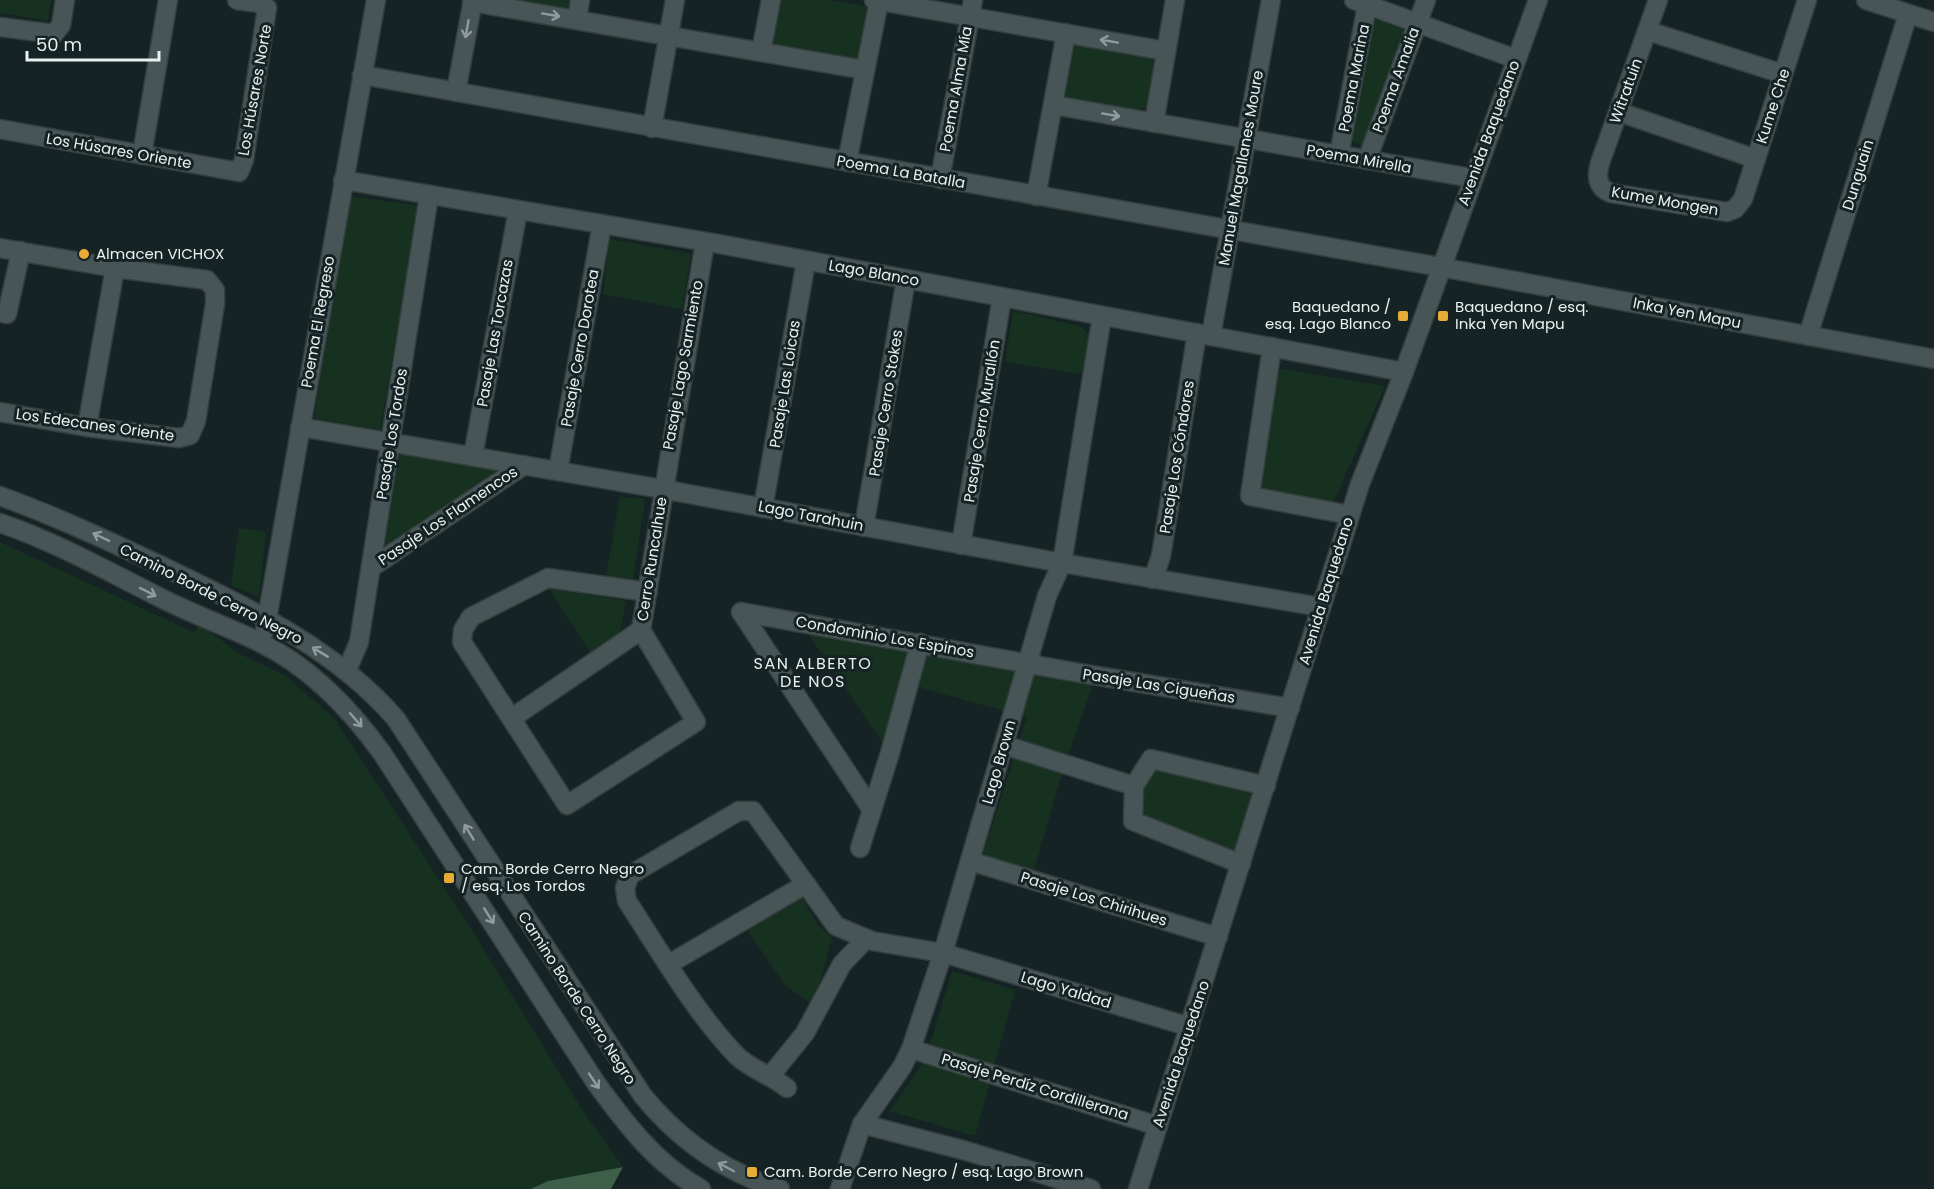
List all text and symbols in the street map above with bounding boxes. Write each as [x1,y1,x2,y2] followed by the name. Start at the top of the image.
[540,10,560,21] one-way arrow
[461,19,472,38] one-way arrow
[1333,22,1374,134] street label: Poema Marina
[233,23,276,157] street label: Los Húsares Norte
[27,24,159,62] scale bar
[934,24,977,153] street label: Poema Alma Mía
[1367,24,1424,135] street label: Poema Amalia
[36,32,82,57] text: 50 m
[1099,35,1119,46] one-way arrow
[1604,55,1647,126] street label: Witratuin
[1452,57,1525,208] street label: Avenida Baquedano
[1751,66,1795,146] street label: Kume Che
[1213,69,1268,267] street label: Manuel Magallanes Moure
[1100,110,1120,121] one-way arrow
[45,127,193,174] street label: Los Húsares Oriente
[1837,137,1878,213] street label: Dunguain
[1305,139,1413,178] street label: Poema Mirella
[835,150,967,193] street label: Poema La Batalla
[1610,181,1720,220] street label: Kume Mongen
[96,243,224,264] place label: Almacen VICHOX
[77,247,91,261] marker: Almacen VICHOX
[296,254,339,389] street label: Poema El Regreso
[827,254,921,291] street label: Lago Blanco
[471,257,518,408] street label: Pasaje Las Torcazas
[555,267,604,428] street label: Pasaje Cerro Dorotea
[657,278,708,451] street label: Pasaje Lago Sarmiento
[1631,292,1743,333] street label: Inka Yen Mapu
[1265,296,1391,334] place label: Baquedano / esq. Lago Blanco
[1455,296,1588,334] place label: Baquedano / esq. Inka Yen Mapu
[1396,309,1410,323] marker: Baquedano / esq. Lago Blanco
[1436,309,1450,323] marker: Baquedano / esq. Inka Yen Mapu
[764,318,805,449] street label: Pasaje Las Loicas
[864,328,907,478] street label: Pasaje Cerro Stokes
[958,338,1005,504] street label: Pasaje Cerro Murallón
[371,367,412,501] street label: Pasaje Los Tordos
[1154,379,1199,535] street label: Pasaje Los Cóndores
[14,403,176,446] street label: Los Edecanes Oriente
[374,461,522,570] street label: Pasaje Los Flamencos
[631,495,672,623] street label: Cerro Runcalhue
[757,495,866,536] street label: Lago Tarahuin
[1293,514,1358,667] street label: Avenida Baquedano
[93,531,111,543] one-way arrow
[116,538,306,649] street label: Camino Borde Cerro Negro
[139,586,157,598] one-way arrow
[794,610,976,663] street label: Condominio Los Espinos
[312,645,329,657] one-way arrow
[754,652,872,693] district label: SAN ALBERTO DE NOS
[1081,663,1237,708] street label: Pasaje Las Cigueñas
[350,712,363,728] one-way arrow
[976,717,1021,806] street label: Lago Brown
[463,824,475,841] one-way arrow
[461,858,644,896] place label: Cam. Borde Cerro Negro / esq. Los Tordos
[1018,866,1170,931] street label: Pasaje Los Chirihues
[442,871,456,885] marker: Cam. Borde Cerro Negro / esq. Los Tordos
[484,907,496,924] one-way arrow
[513,907,641,1088] street label: Camino Borde Cerro Negro
[1018,966,1114,1013] street label: Lago Yaldad
[1147,978,1214,1130] street label: Avenida Baquedano
[939,1048,1131,1125] street label: Pasaje Perdíz Cordillerana
[588,1072,600,1088] one-way arrow
[717,1161,735,1172] one-way arrow
[764,1161,1083,1182] place label: Cam. Borde Cerro Negro / esq. Lago Brown
[745,1165,759,1179] marker: Cam. Borde Cerro Negro / esq. Lago Brown

